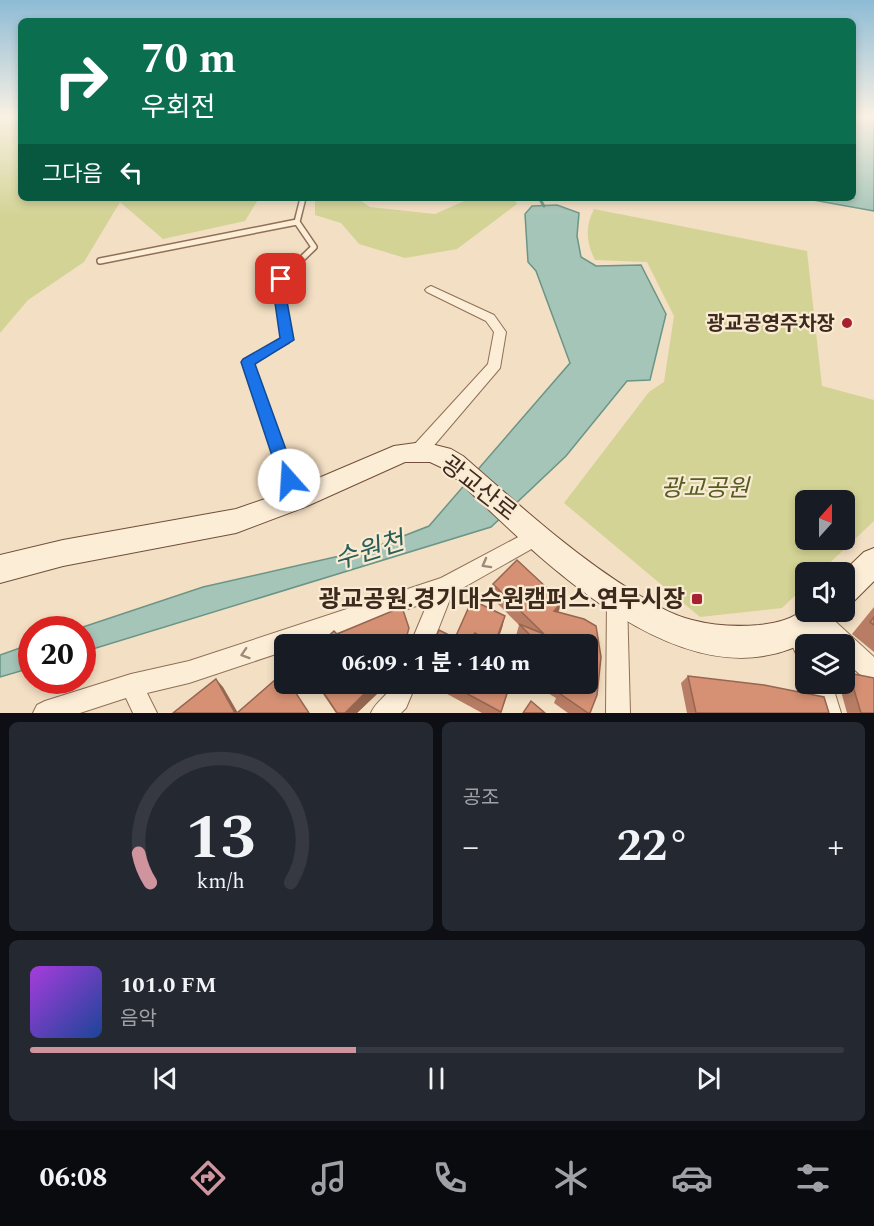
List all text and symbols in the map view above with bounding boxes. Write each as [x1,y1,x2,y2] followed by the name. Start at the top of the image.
[141,28,236,91] text: 70 m
[42,42,120,120] icon: right
[141,87,216,129] text: 우회전
[115,156,148,189] icon: left
[42,158,103,191] text: 그다음
[255,253,306,304] pin
[264,262,297,295] icon: arrive
[706,309,835,339] place label: 광교공영주차장
[840,316,854,330] marker: 광교공영주차장
[433,447,524,530] street label: 광교산로
[257,448,321,512] position arrow
[661,471,751,507] park label: 광교공원
[795,490,855,550] north arrow
[795,490,855,694] map controls
[329,520,412,581] water label: 수원천
[482,557,492,568] one-way arrow
[795,562,855,622] button: sound
[319,582,685,618] place label: 광교공원.경기대수원캠퍼스.연무시장
[690,592,704,606] marker: 광교공원.경기대수원캠퍼스.연무시장
[18,616,96,694] speed limit sign: 20
[795,634,855,694] button: layers
[240,646,251,659] one-way arrow
[342,647,530,680] text: 06:09 · 1 분 · 140 m
[463,783,499,813] text: 공조
[186,791,256,886] text: 13
[617,812,690,881] text: 22°
[463,822,479,872] text: −
[828,822,844,872] text: +
[197,866,245,899] text: km/h
[120,969,217,1002] text: 101.0 FM
[120,1004,157,1034] text: 음악
[149,1062,182,1095] icon: previous
[420,1062,453,1095] icon: pause
[692,1062,725,1095] icon: next
[40,1157,107,1199] text: 06:08
[187,1157,229,1199] icon: directions
[308,1157,350,1199] icon: music
[429,1157,471,1199] icon: phone
[550,1157,592,1199] icon: climate
[671,1157,713,1199] icon: car
[792,1157,834,1199] icon: filters

